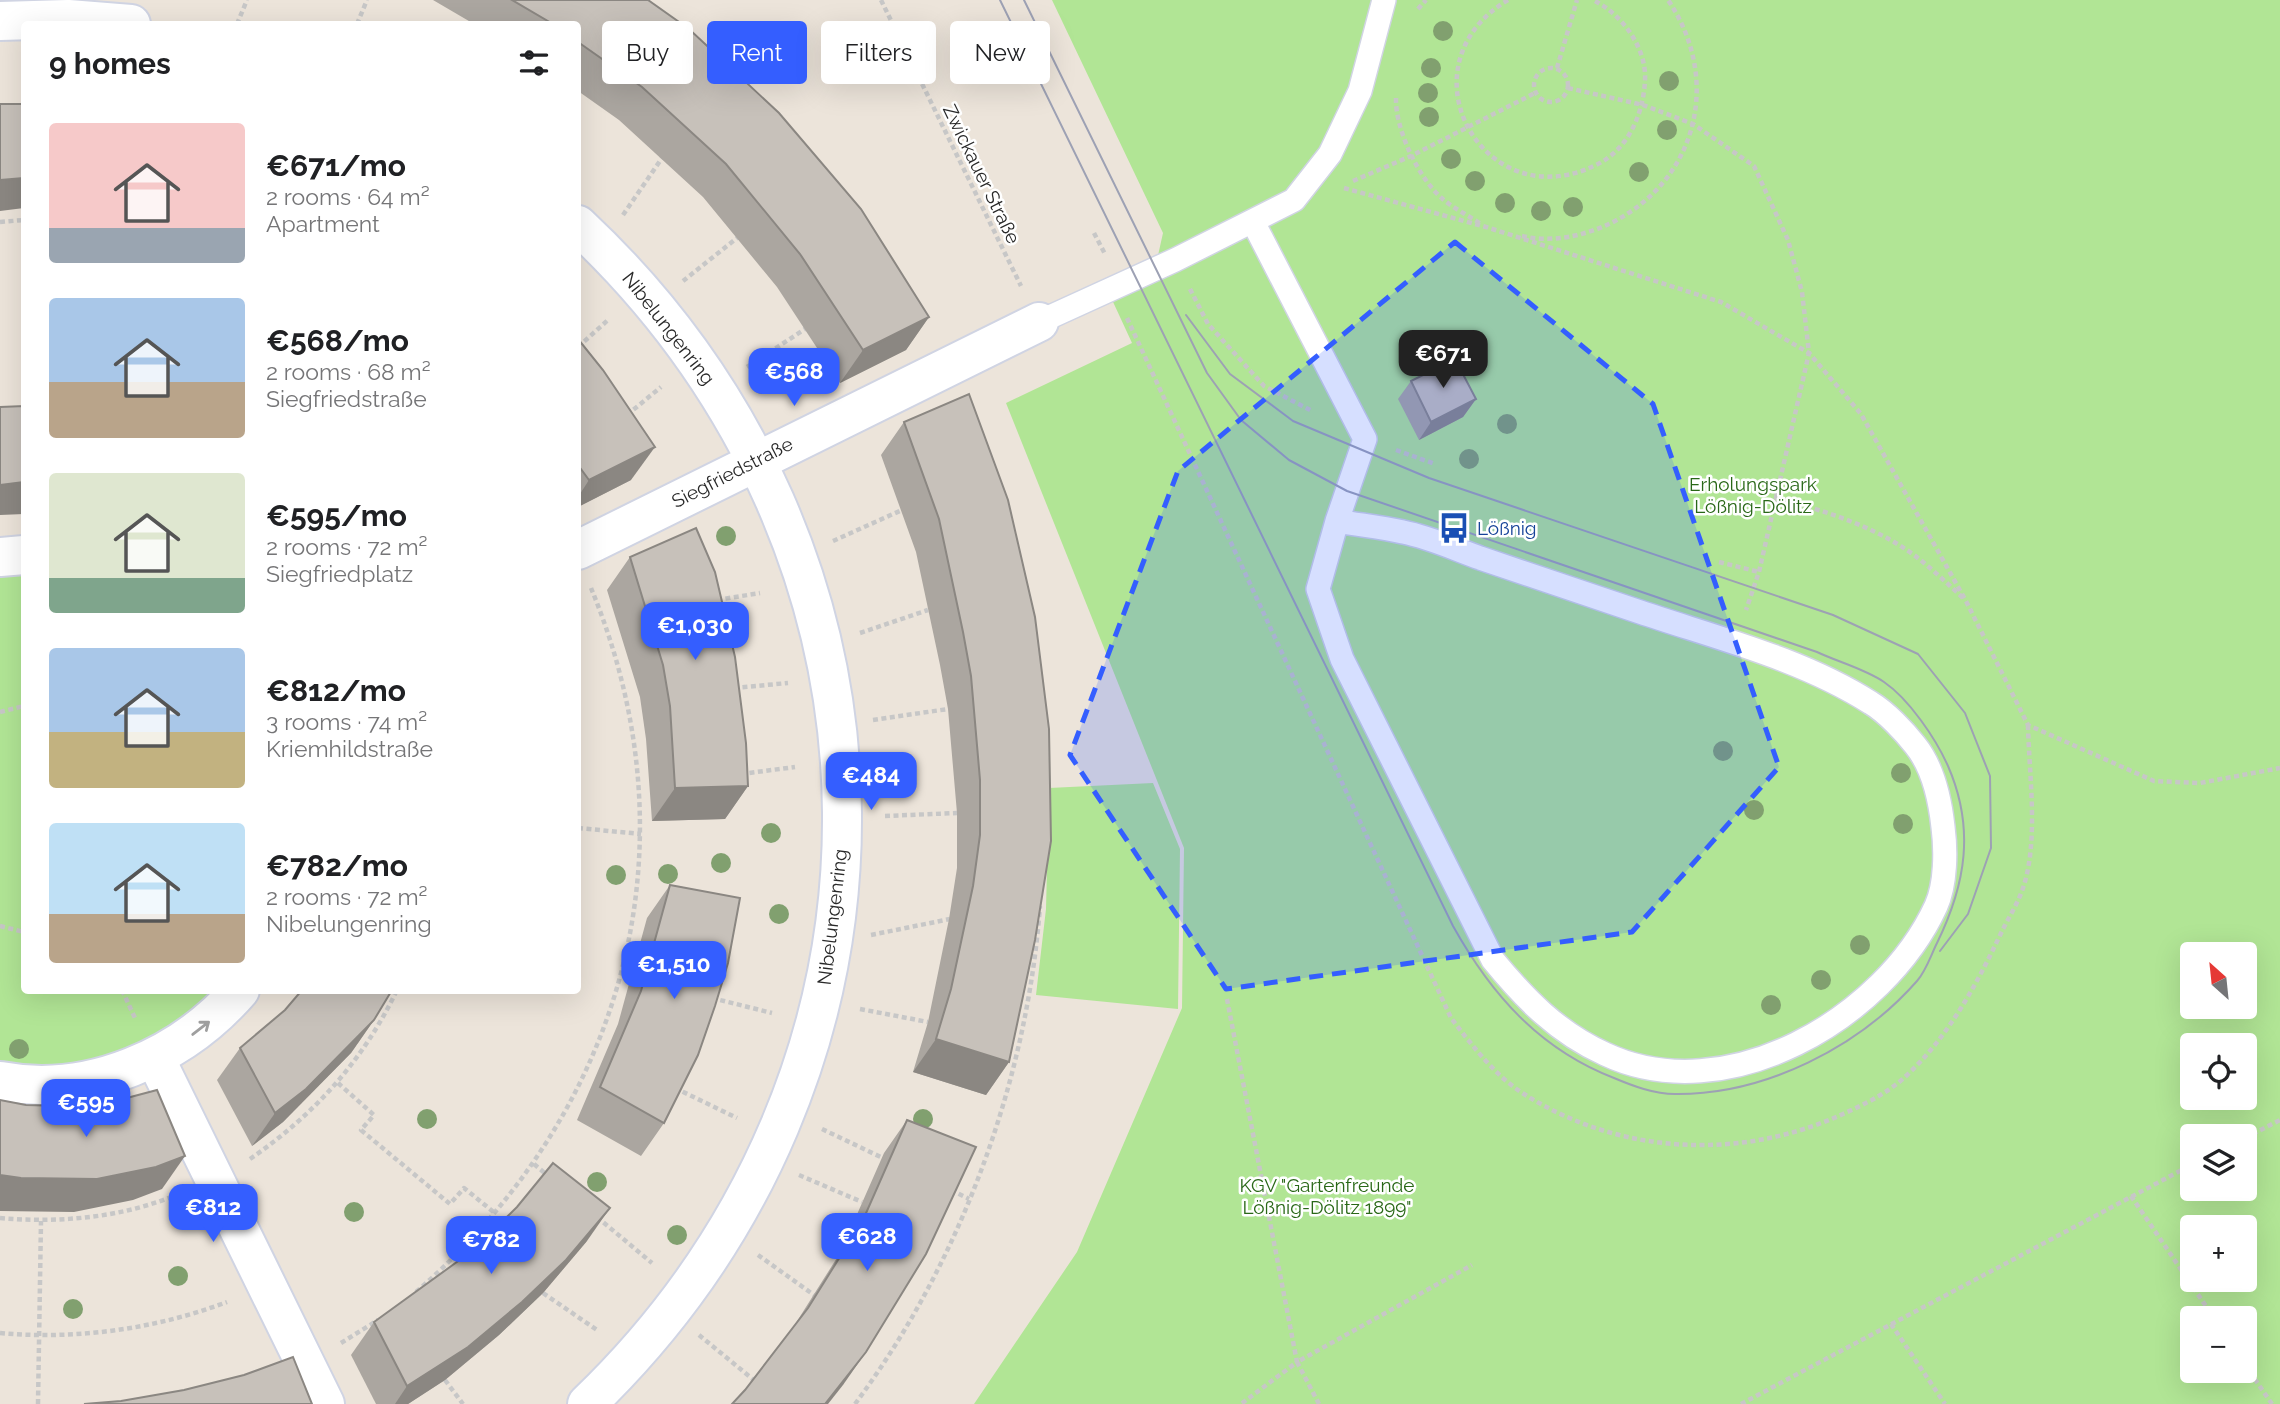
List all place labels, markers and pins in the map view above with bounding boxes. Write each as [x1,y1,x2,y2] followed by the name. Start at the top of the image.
[1402,330,1484,390] pin: €671
[753,348,835,408] pin: €568
[1437,511,1471,545] bus stop icon: Lößnig
[1477,517,1537,539] place label: Lößnig
[638,602,752,662] pin: €1,030
[830,752,912,812] pin: €484
[617,942,731,1001] pin: €1,510
[45,1080,127,1139] pin: €595
[172,1184,254,1244] pin: €812
[826,1214,908,1273] pin: €628
[450,1216,532,1276] pin: €782

